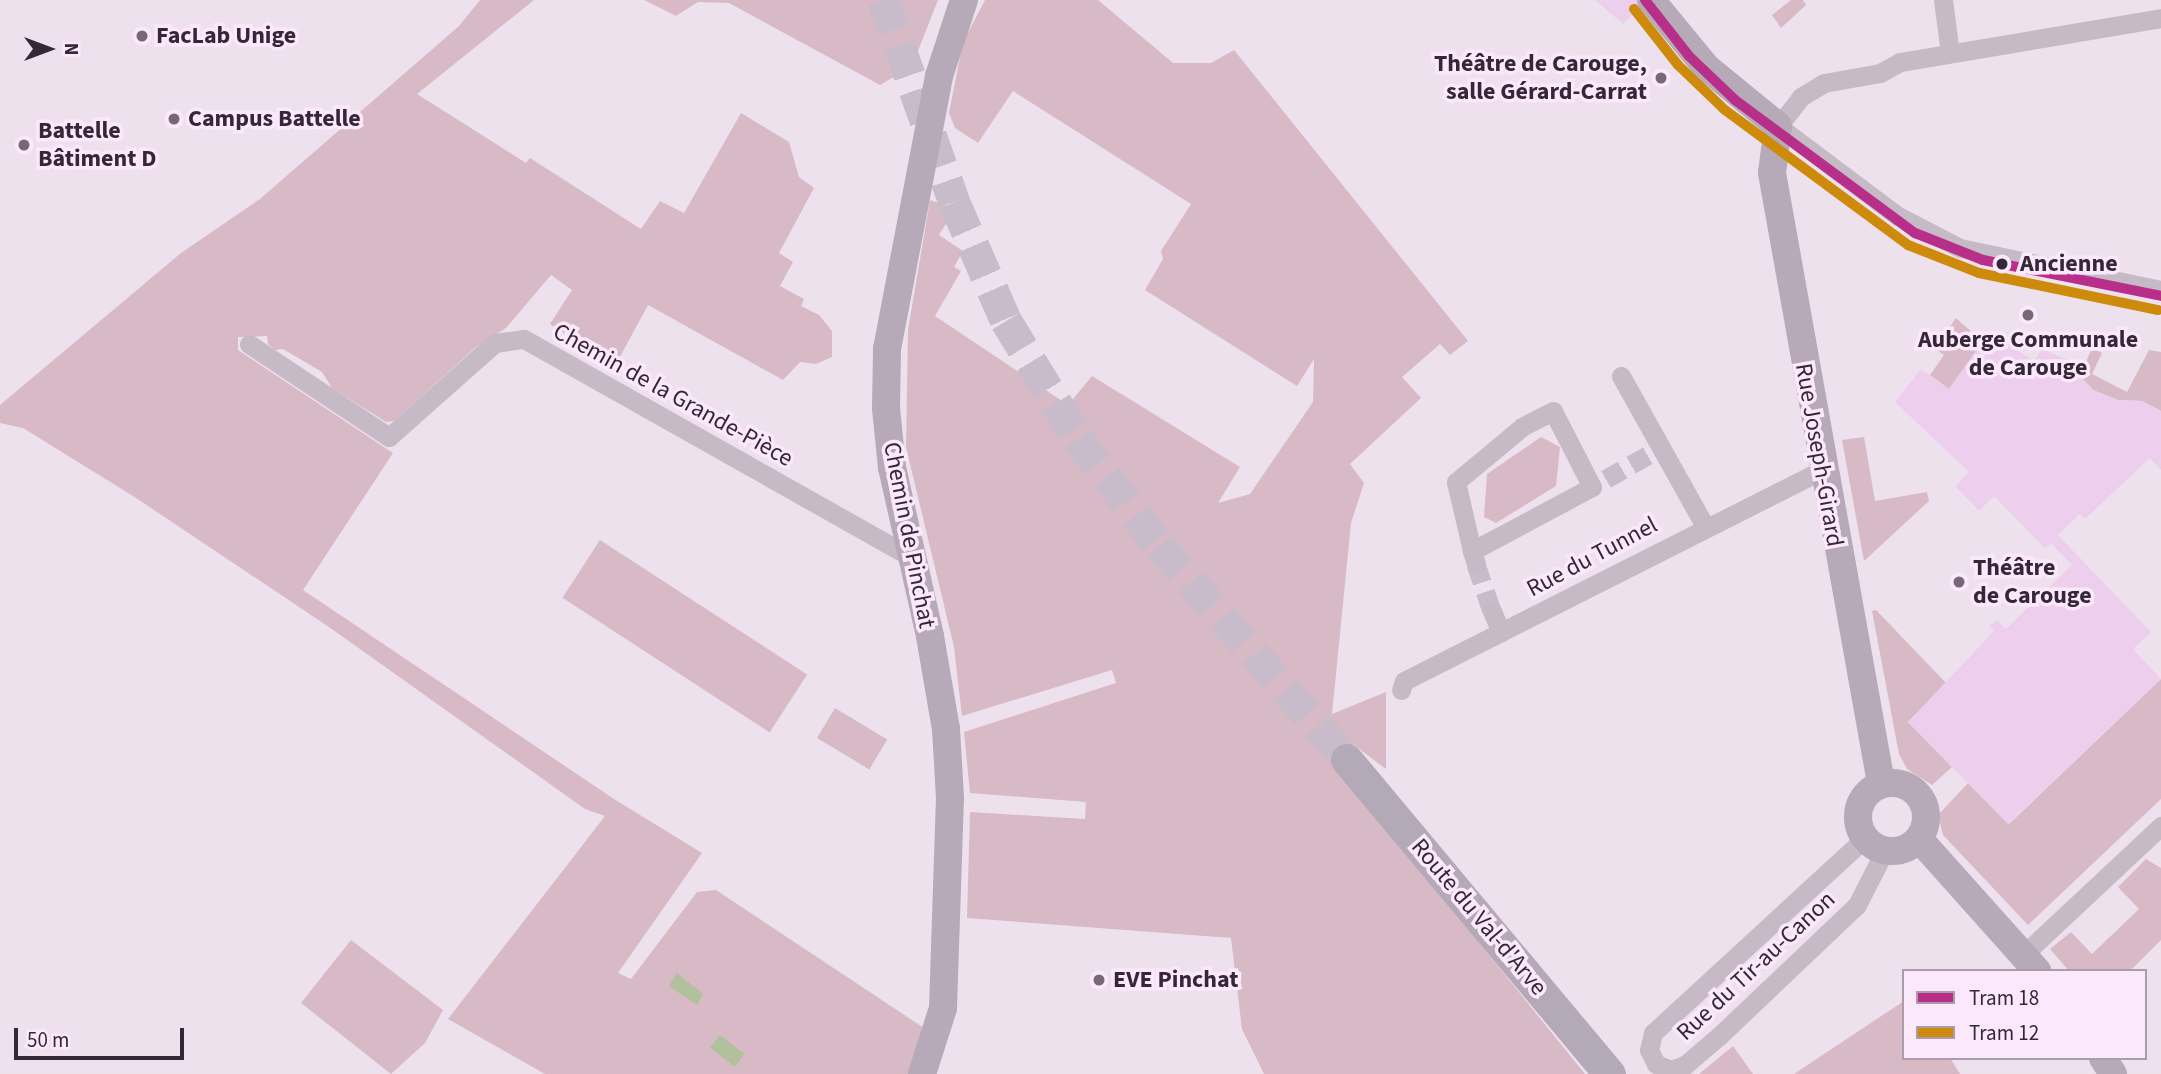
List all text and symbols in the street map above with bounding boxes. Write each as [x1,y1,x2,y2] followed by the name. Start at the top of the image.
[14,14,84,84] north arrow
[156,22,296,50] place label: FacLab Unige
[134,28,150,44] marker: FacLab Unige
[57,43,84,55] text: N
[1434,50,1647,106] place label: Théâtre de Carouge, salle Gérard-Carrat
[1653,70,1669,86] marker: Théâtre de Carouge, salle Gérard-Carrat
[188,105,361,133] place label: Campus Battelle
[166,111,182,127] marker: Campus Battelle
[38,117,157,173] place label: Battelle Bâtiment D
[16,137,32,153] marker: Battelle Bâtiment D
[2020,250,2118,278] place label: Ancienne
[1990,252,2014,276] marker: Ancienne
[2020,307,2036,323] marker: Auberge Communale de Carouge
[548,317,798,473] street label: Chemin de la Grande-Pièce
[1918,326,2138,382] place label: Auberge Communale de Carouge
[1789,361,1849,549] street label: Rue Joseph-Girard
[877,440,941,630] street label: Chemin de Pinchat
[1522,511,1662,603] street label: Rue du Tunnel
[1973,554,2092,610] place label: Théâtre de Carouge
[1951,574,1967,590] marker: Théâtre de Carouge
[1405,833,1553,1001] street label: Route du Val-d'Arve
[1671,885,1841,1047] street label: Rue du Tir-au-Canon
[1113,966,1238,994] place label: EVE Pinchat
[1902,969,2147,1060] legend
[1091,972,1107,988] marker: EVE Pinchat
[1969,983,2039,1013] text: Tram 18
[18,1014,187,1058] scale bar
[1969,1018,2039,1048] text: Tram 12
[27,1025,69,1055] text: 50 m

